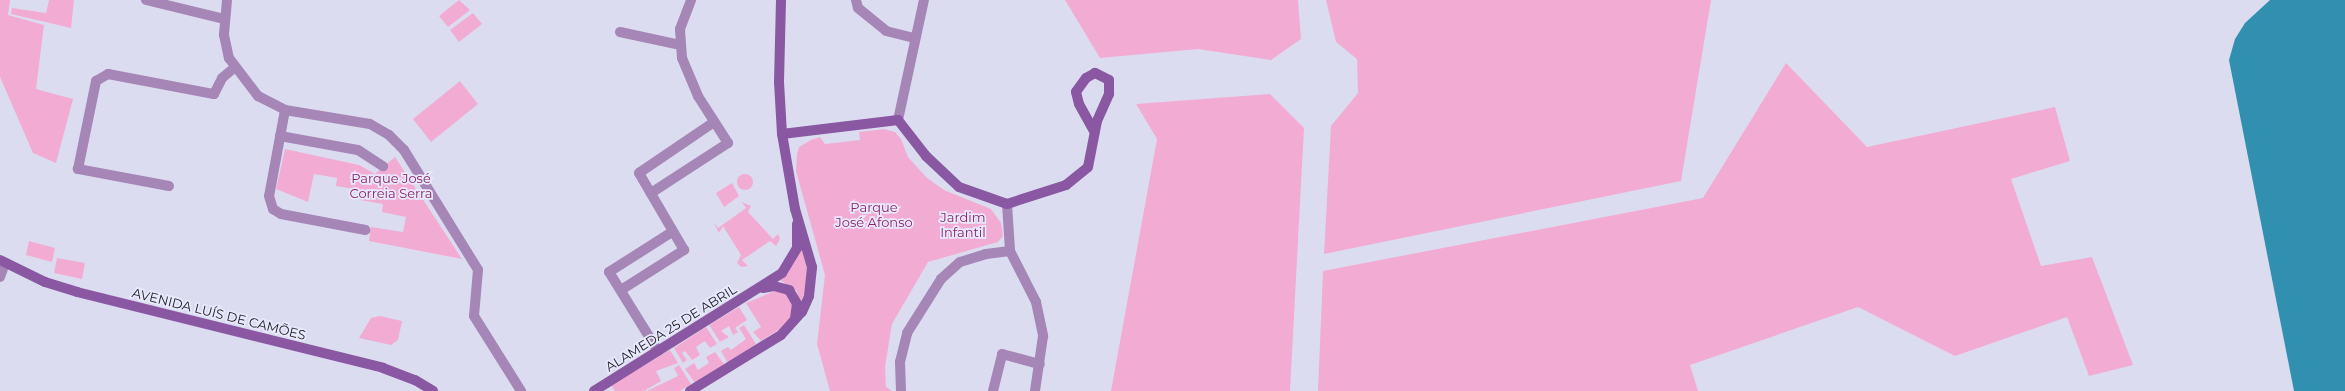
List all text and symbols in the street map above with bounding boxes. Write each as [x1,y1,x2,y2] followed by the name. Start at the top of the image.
[350,171,432,202] park label: Parque José Correia Serra
[835,200,913,231] park label: Parque José Afonso
[940,210,986,241] park label: Jardim Infantil
[602,281,740,375] street label: ALAMEDA 25 DE ABRIL
[130,285,308,343] street label: AVENIDA LUÍS DE CAMÕES

